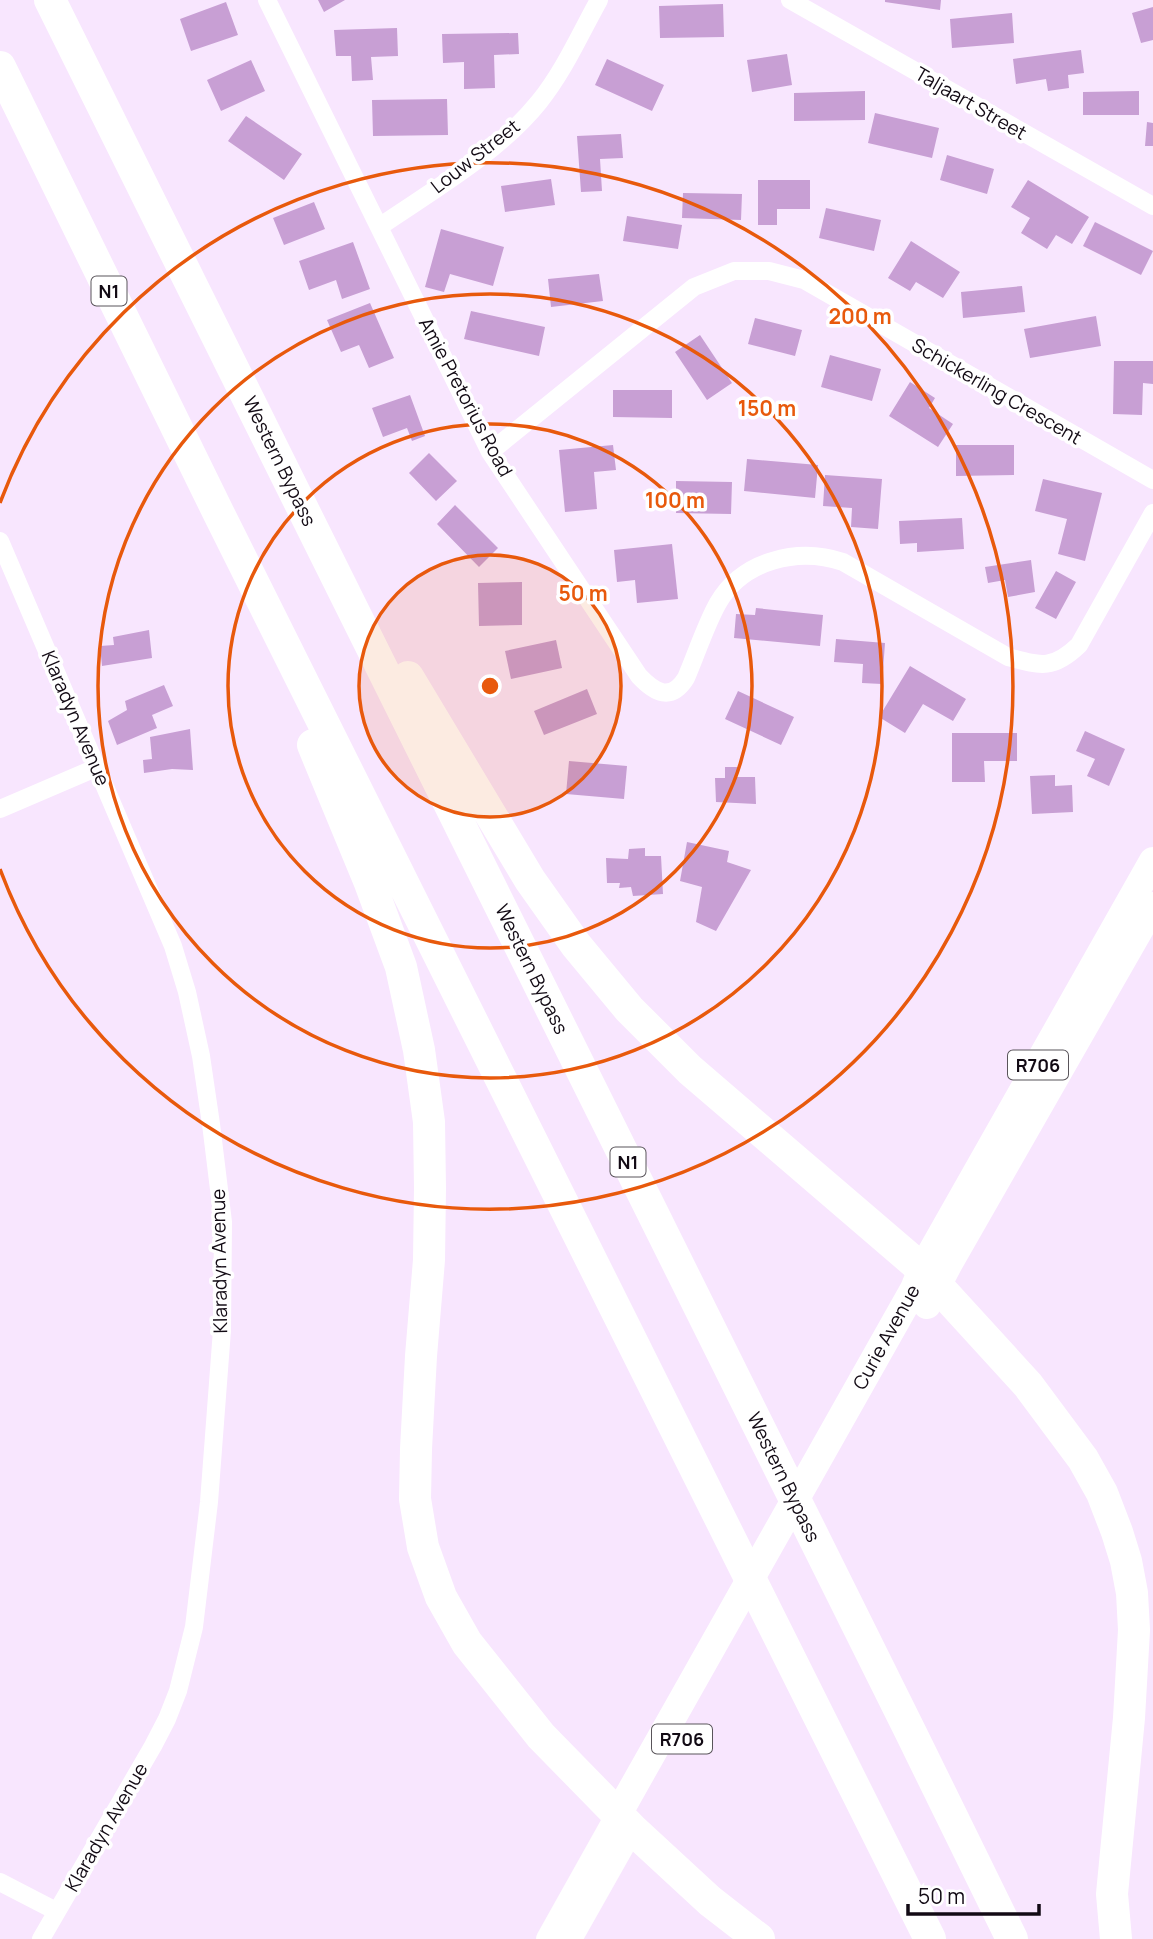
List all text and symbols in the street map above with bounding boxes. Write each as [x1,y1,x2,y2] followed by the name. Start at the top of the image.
[910,61,1032,145] street label: Taljaart Street
[425,113,525,199] street label: Louw Street
[92,276,126,306] road number: N1
[828,302,892,330] text: 200 m
[413,313,519,481] street label: Amie Pretorius Road
[907,332,1087,450] street label: Schickerling Crescent
[237,392,323,530] street label: Western Bypass
[738,394,796,422] text: 150 m
[645,486,705,514] text: 100 m
[558,579,608,607] text: 50 m
[36,646,116,790] street label: Klaradyn Avenue
[478,674,502,698] centre of rings
[489,900,575,1038] street label: Western Bypass
[1008,1050,1068,1080] road number: R706
[610,1148,646,1176] road number: N1
[205,1188,233,1334] street label: Klaradyn Avenue
[846,1280,926,1394] street label: Curie Avenue
[741,1408,827,1546] street label: Western Bypass
[652,1724,712,1754] road number: R706
[59,1758,153,1896] street label: Klaradyn Avenue
[908,1872,1039,1916] scale bar
[918,1882,965,1910] text: 50 m

